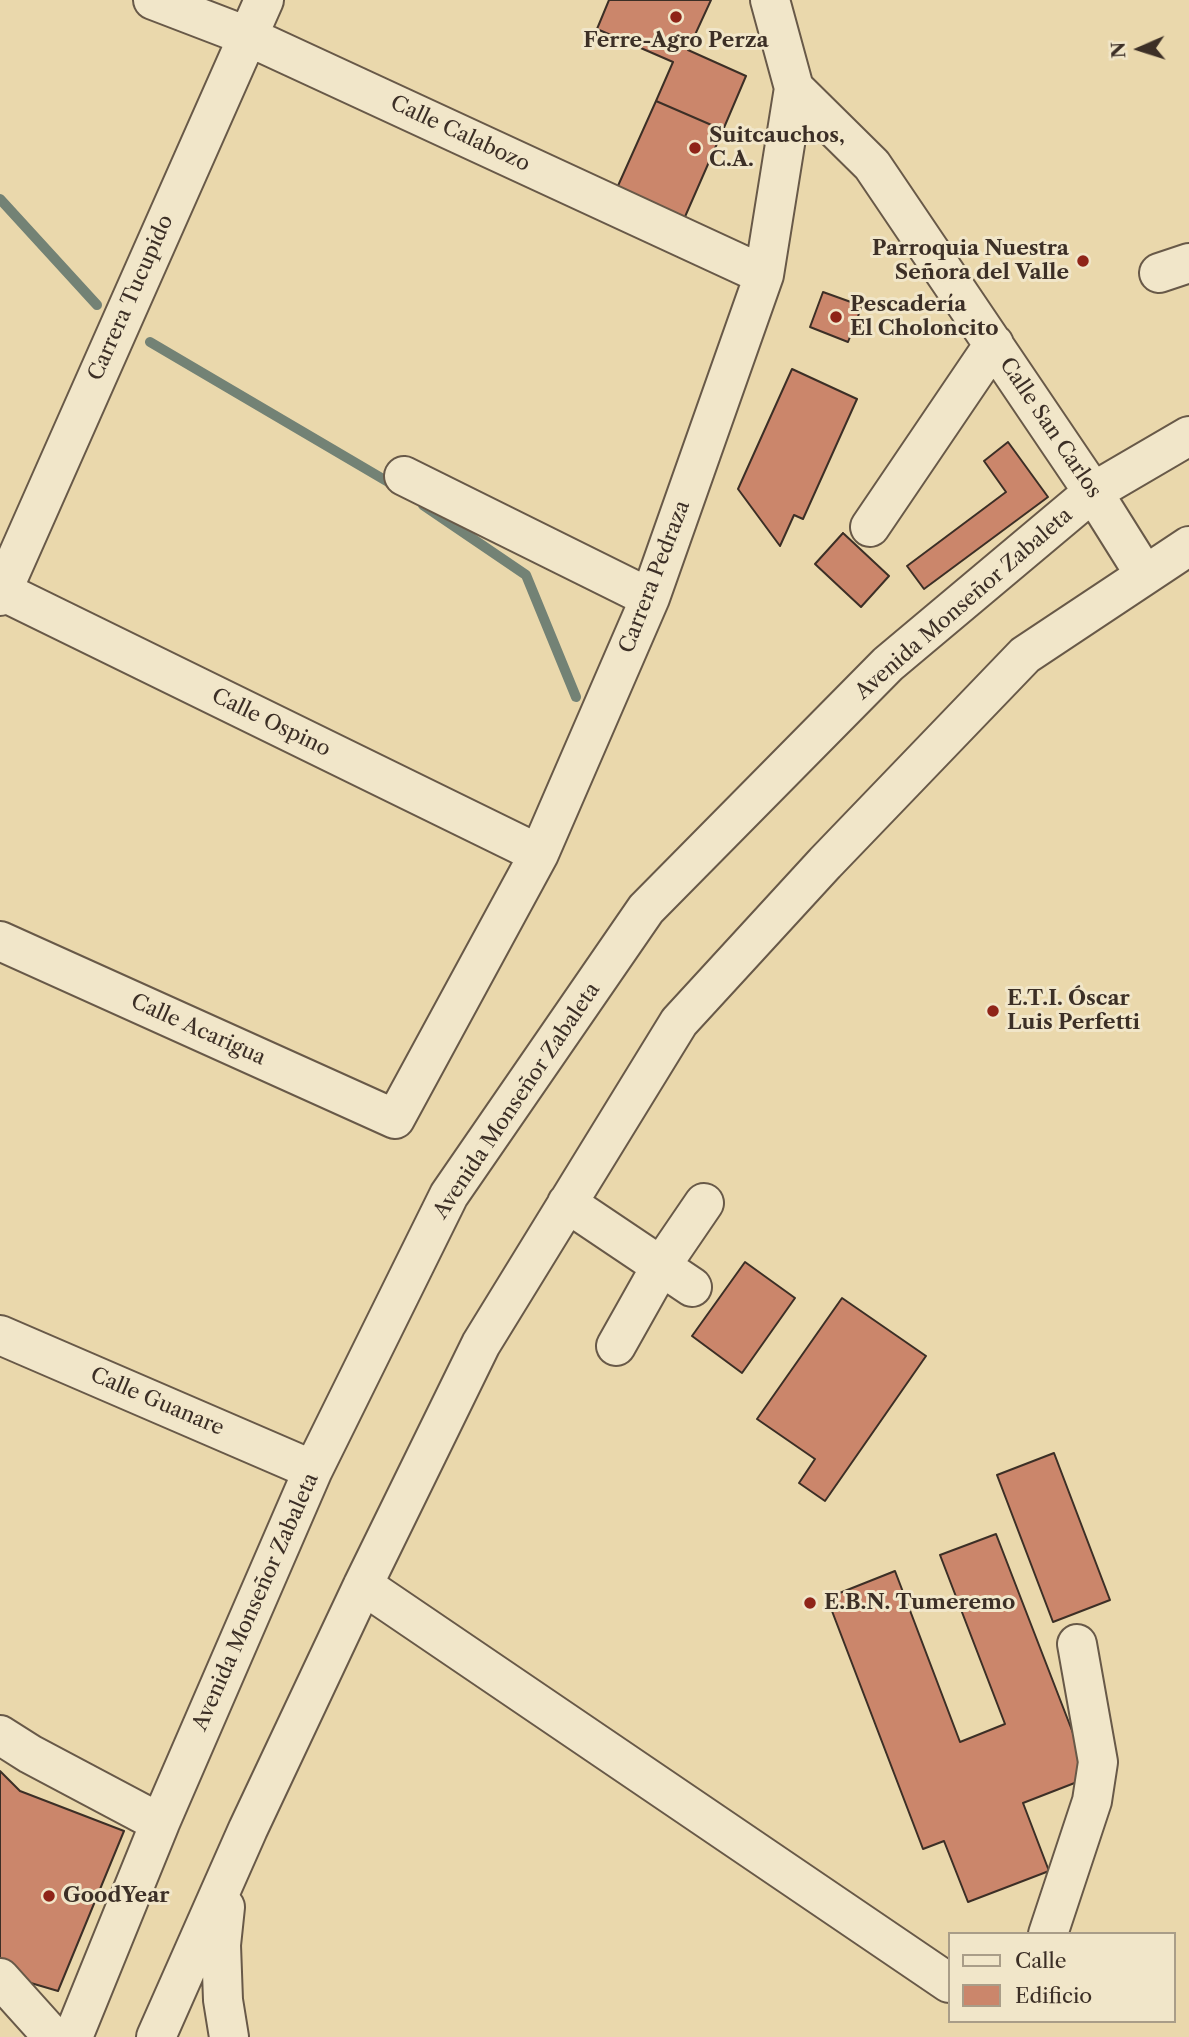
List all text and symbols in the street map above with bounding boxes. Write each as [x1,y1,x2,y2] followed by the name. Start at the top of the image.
[668,9,684,25] marker: Ferre-Agro Perza
[1105,14,1175,84] north arrow
[583,28,769,54] place label: Ferre-Agro Perza
[1107,41,1130,59] text: N
[386,91,534,177] street label: Calle Calabozo
[709,123,845,173] place label: Suitcauchos, C.A.
[687,140,703,156] marker: Suitcauchos, C.A.
[83,211,179,385] street label: Carrera Tucupido
[872,236,1069,286] place label: Parroquia Nuestra Señora del Valle
[1075,253,1091,269] marker: Parroquia Nuestra Señora del Valle
[850,292,998,342] place label: Pescadería El Choloncito
[828,309,844,325] marker: Pescadería El Choloncito
[994,353,1106,503] street label: Calle San Carlos
[614,497,696,657] street label: Carrera Pedraza
[850,503,1078,705] street label: Avenida Monseñor Zabaleta
[207,683,335,763] street label: Calle Ospino
[428,978,606,1224] street label: Avenida Monseñor Zabaleta
[1007,986,1140,1036] place label: E.T.I. Óscar Luis Perfetti
[127,989,269,1071] street label: Calle Acarigua
[985,1003,1001,1019] marker: E.T.I. Óscar Luis Perfetti
[86,1363,228,1441] street label: Calle Guanare
[188,1469,324,1735] street label: Avenida Monseñor Zabaleta
[824,1590,1015,1616] place label: E.B.N. Tumeremo
[802,1595,818,1611] marker: E.B.N. Tumeremo
[63,1883,170,1909] place label: GoodYear
[41,1888,57,1904] marker: GoodYear
[948,1932,1175,2023] legend
[1015,1948,1067,1973] text: Calle
[1015,1983,1092,2008] text: Edificio

